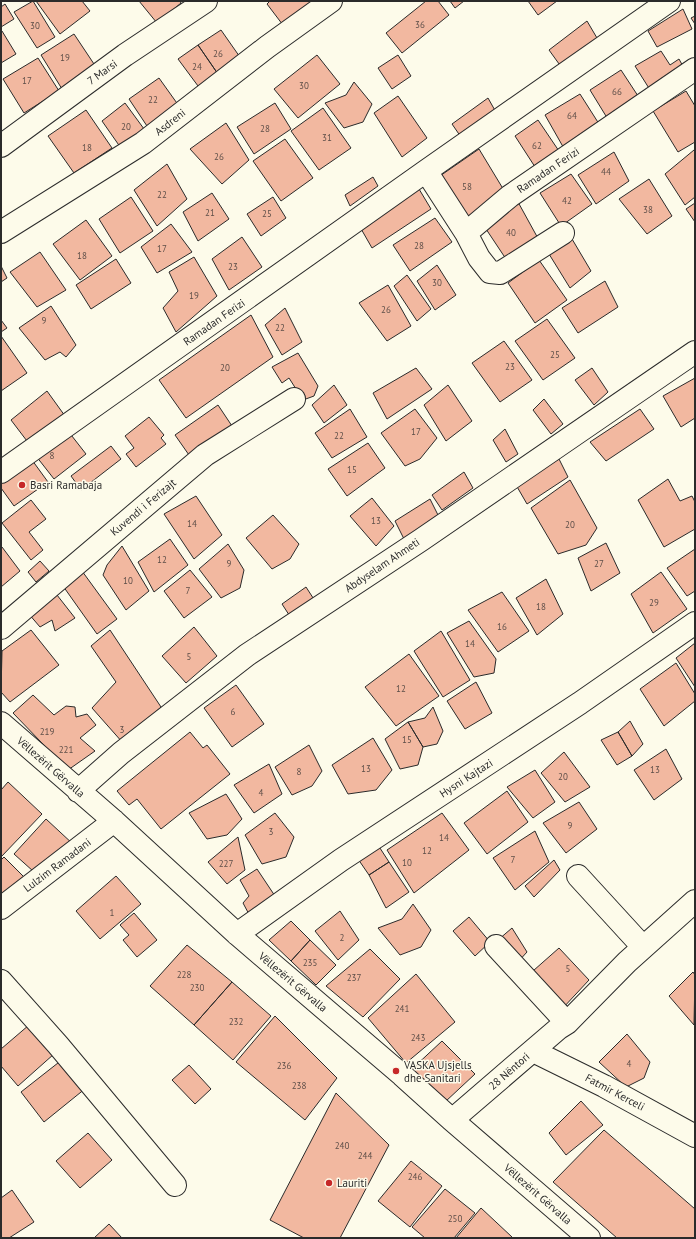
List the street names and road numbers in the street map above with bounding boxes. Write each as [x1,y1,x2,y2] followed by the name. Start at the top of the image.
[84,56,120,88] street label: 7 Marsi
[152,106,188,138] street label: Asdreni
[514,144,582,196] street label: Ramadan Ferizi
[180,295,248,349] street label: Ramadan Ferizi
[107,475,179,539] street label: Kuvendi i Ferizajt
[342,535,422,595] street label: Abdyselam Ahmeti
[13,733,88,800] street label: Vëllezërit Gërvalla
[437,756,495,800] street label: Hysni Kajtazi
[20,835,94,895] street label: Lulzim Ramadani
[255,948,330,1015] street label: Vëllezërit Gërvalla
[485,1049,533,1093] street label: 28 Nëntori
[583,1070,647,1114] street label: Fatmir Kerceli
[500,1160,575,1227] street label: Vëllezërit Gërvalla

